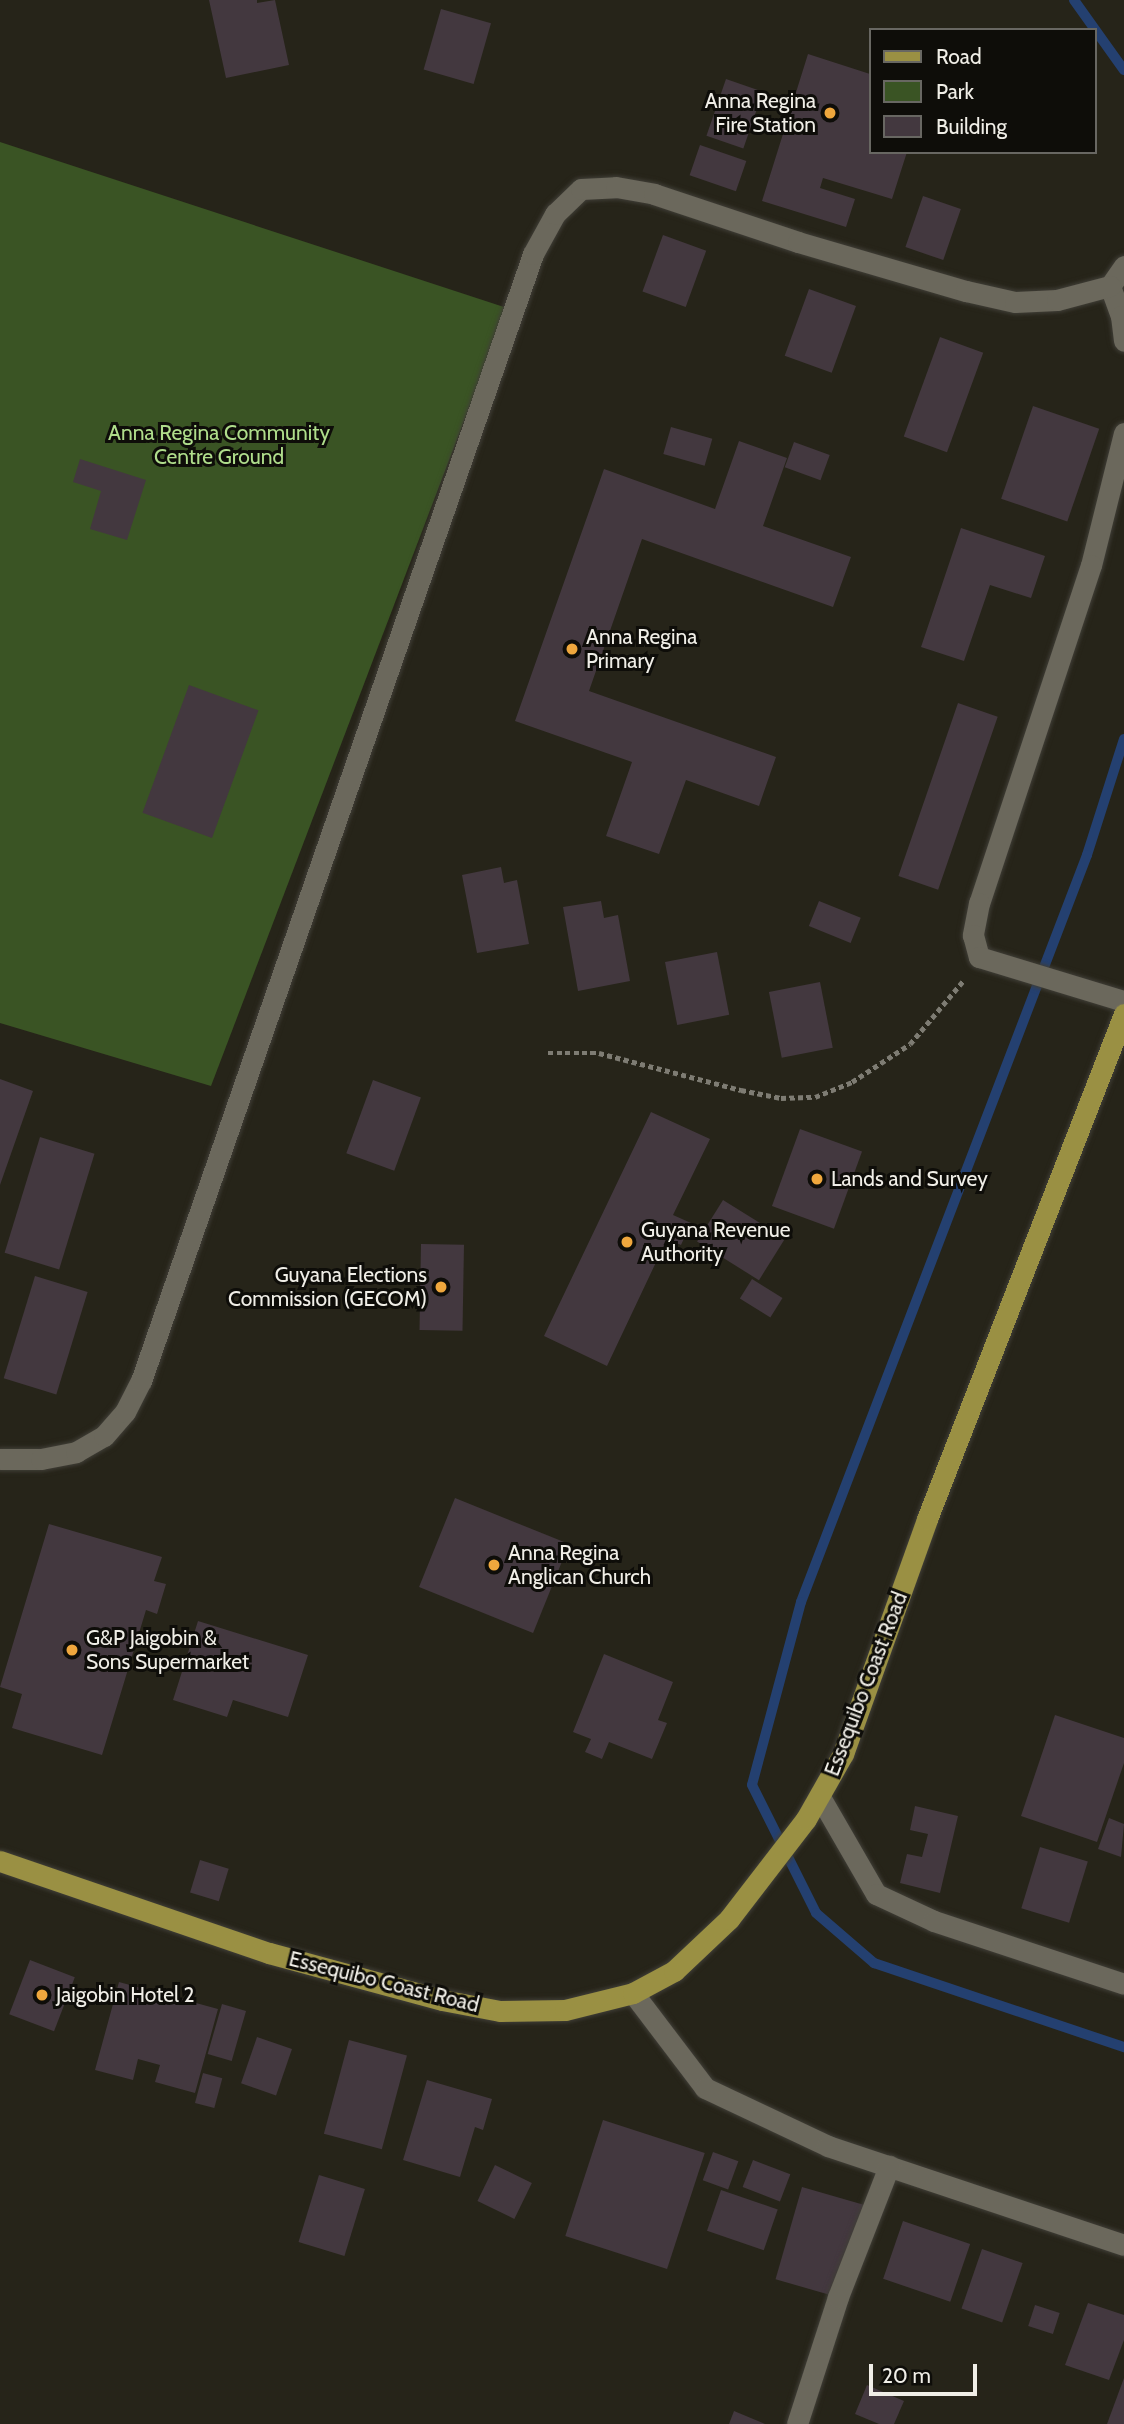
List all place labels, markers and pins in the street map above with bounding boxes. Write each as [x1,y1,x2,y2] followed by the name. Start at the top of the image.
[705,88,816,138] place label: Anna Regina Fire Station
[822,105,838,121] marker: Anna Regina Fire Station
[586,624,697,674] place label: Anna Regina Primary
[564,641,580,657] marker: Anna Regina Primary
[831,1166,988,1192] place label: Lands and Survey
[809,1171,825,1187] marker: Lands and Survey
[641,1217,790,1267] place label: Guyana Revenue Authority
[619,1234,635,1250] marker: Guyana Revenue Authority
[228,1262,427,1312] place label: Guyana Elections Commission (GECOM)
[433,1279,449,1295] marker: Guyana Elections Commission (GECOM)
[508,1540,651,1590] place label: Anna Regina Anglican Church
[486,1557,502,1573] marker: Anna Regina Anglican Church
[86,1625,249,1675] place label: G&P Jaigobin & Sons Supermarket
[64,1642,80,1658] marker: G&P Jaigobin & Sons Supermarket
[56,1982,195,2008] place label: Jaigobin Hotel 2
[34,1987,50,2003] marker: Jaigobin Hotel 2

